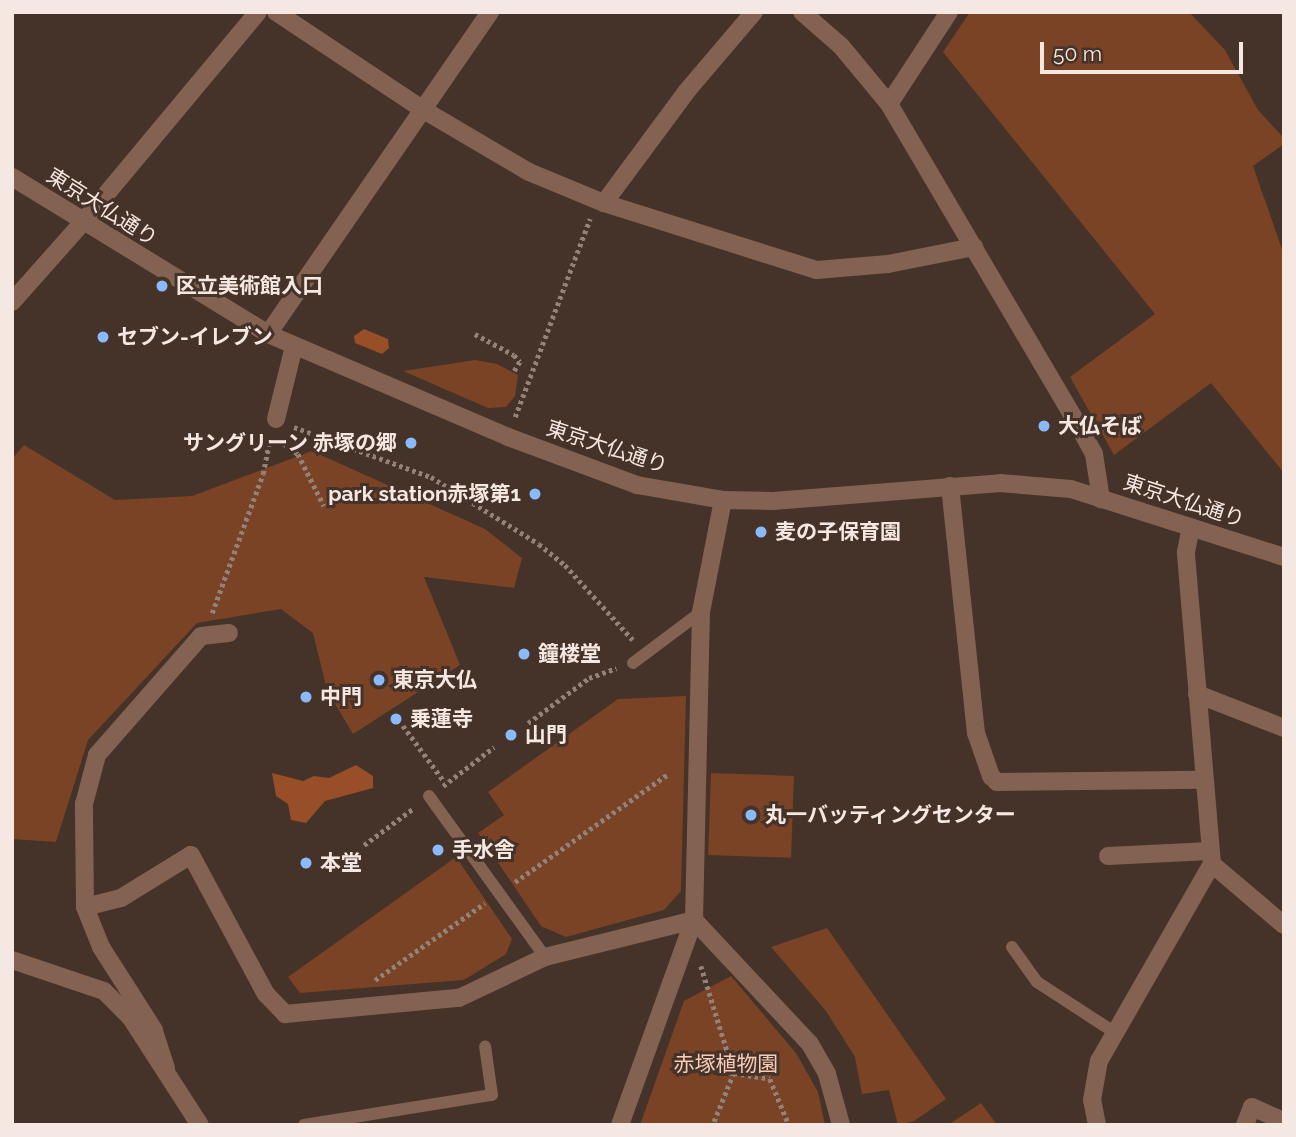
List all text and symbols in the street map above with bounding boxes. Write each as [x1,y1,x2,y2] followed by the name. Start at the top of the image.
[1044,28,1247,72] scale bar
[1053,41,1102,66] text: 50 m
[42,163,162,251] street label: 東京大仏通り
[176,273,323,299] place label: 区立美術館入口
[154,278,170,294] marker: 区立美術館入口
[117,324,273,350] place label: セブン-イレブン
[95,329,111,345] marker: セブン-イレブン
[1058,413,1142,439] place label: 大仏そば
[543,416,671,478] street label: 東京大仏通り
[1036,418,1052,434] marker: 大仏そば
[182,430,397,456] place label: サングリーン 赤塚の郷
[403,435,419,451] marker: サングリーン 赤塚の郷
[1120,470,1248,532] street label: 東京大仏通り
[328,481,521,507] place label: park station赤塚第1
[527,486,543,502] marker: park station赤塚第1
[775,519,901,545] place label: 麦の子保育園
[753,524,769,540] marker: 麦の子保育園
[538,641,601,667] place label: 鐘楼堂
[516,646,532,662] marker: 鐘楼堂
[393,667,477,693] place label: 東京大仏
[371,672,387,688] marker: 東京大仏
[320,684,362,710] place label: 中門
[298,689,314,705] marker: 中門
[410,706,473,732] place label: 乗蓮寺
[388,711,404,727] marker: 乗蓮寺
[525,722,567,748] place label: 山門
[503,727,519,743] marker: 山門
[765,802,1017,828] place label: 丸一バッティングセンター
[743,807,759,823] marker: 丸一バッティングセンター
[452,837,515,863] place label: 手水舎
[430,842,446,858] marker: 手水舎
[320,850,362,876] place label: 本堂
[298,855,314,871] marker: 本堂
[674,1051,778,1077] park label: 赤塚植物園

